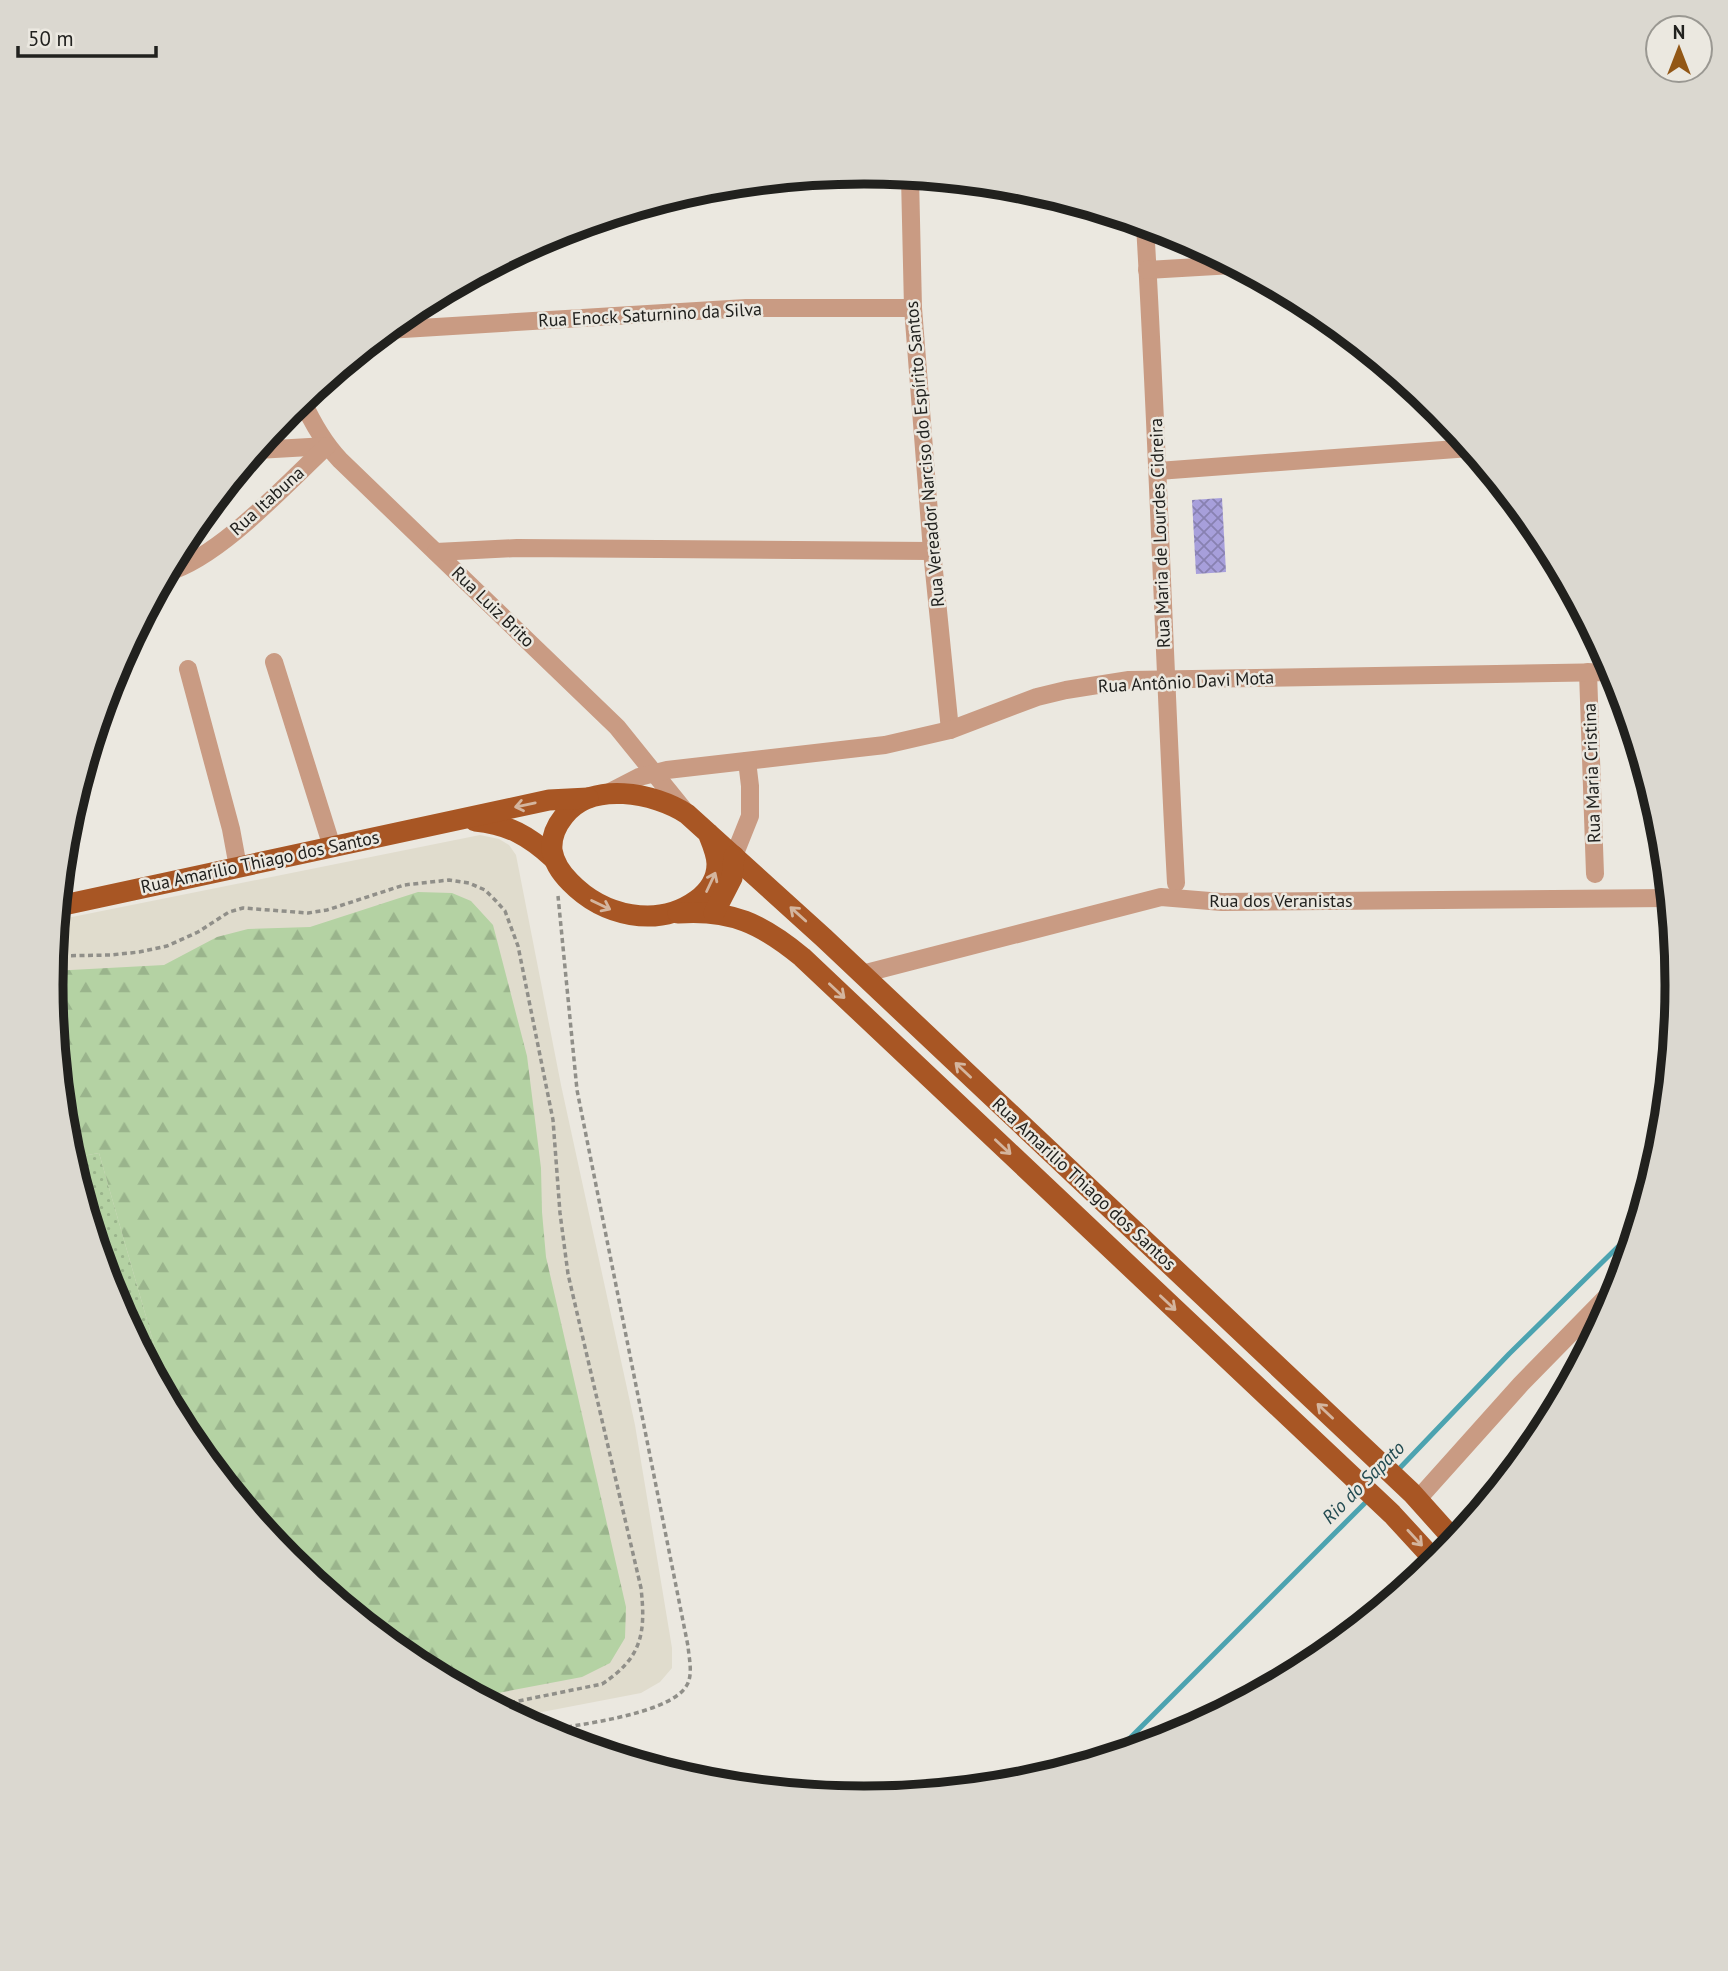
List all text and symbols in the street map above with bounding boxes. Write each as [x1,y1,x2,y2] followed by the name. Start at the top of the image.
[18,14,156,58] scale bar
[1644,14,1714,84] north arrow
[1673,20,1685,44] text: N
[28,25,74,52] text: 50 m
[537,297,763,332] street label: Rua Enock Saturnino da Silva
[900,300,949,608] street label: Rua Vereador Narciso do Espírito Santos
[1144,418,1175,648] street label: Rua Maria de Lourdes Cidreira
[225,461,309,540] street label: Rua Itabuna
[447,561,540,652] street label: Rua Luiz Brito
[1097,665,1275,698] street label: Rua Antônio Davi Mota
[1578,703,1605,843] street label: Rua Maria Cristina
[514,799,537,813] one-way arrow
[139,825,381,898] street label: Rua Amarilio Thiago dos Santos
[705,872,718,893] one-way arrow
[1209,889,1353,912] street label: Rua dos Veranistas
[590,898,611,912] one-way arrow
[789,906,807,922] one-way arrow
[828,982,845,999] one-way arrow
[955,1062,972,1079] one-way arrow
[988,1092,1181,1275] street label: Rua Amarilio Thiago dos Santos
[994,1138,1011,1155] one-way arrow
[1159,1294,1176,1311] one-way arrow
[1317,1403,1334,1420] one-way arrow
[1317,1436,1409,1528] water label: Rio do Sapato
[1407,1529,1423,1547] one-way arrow

